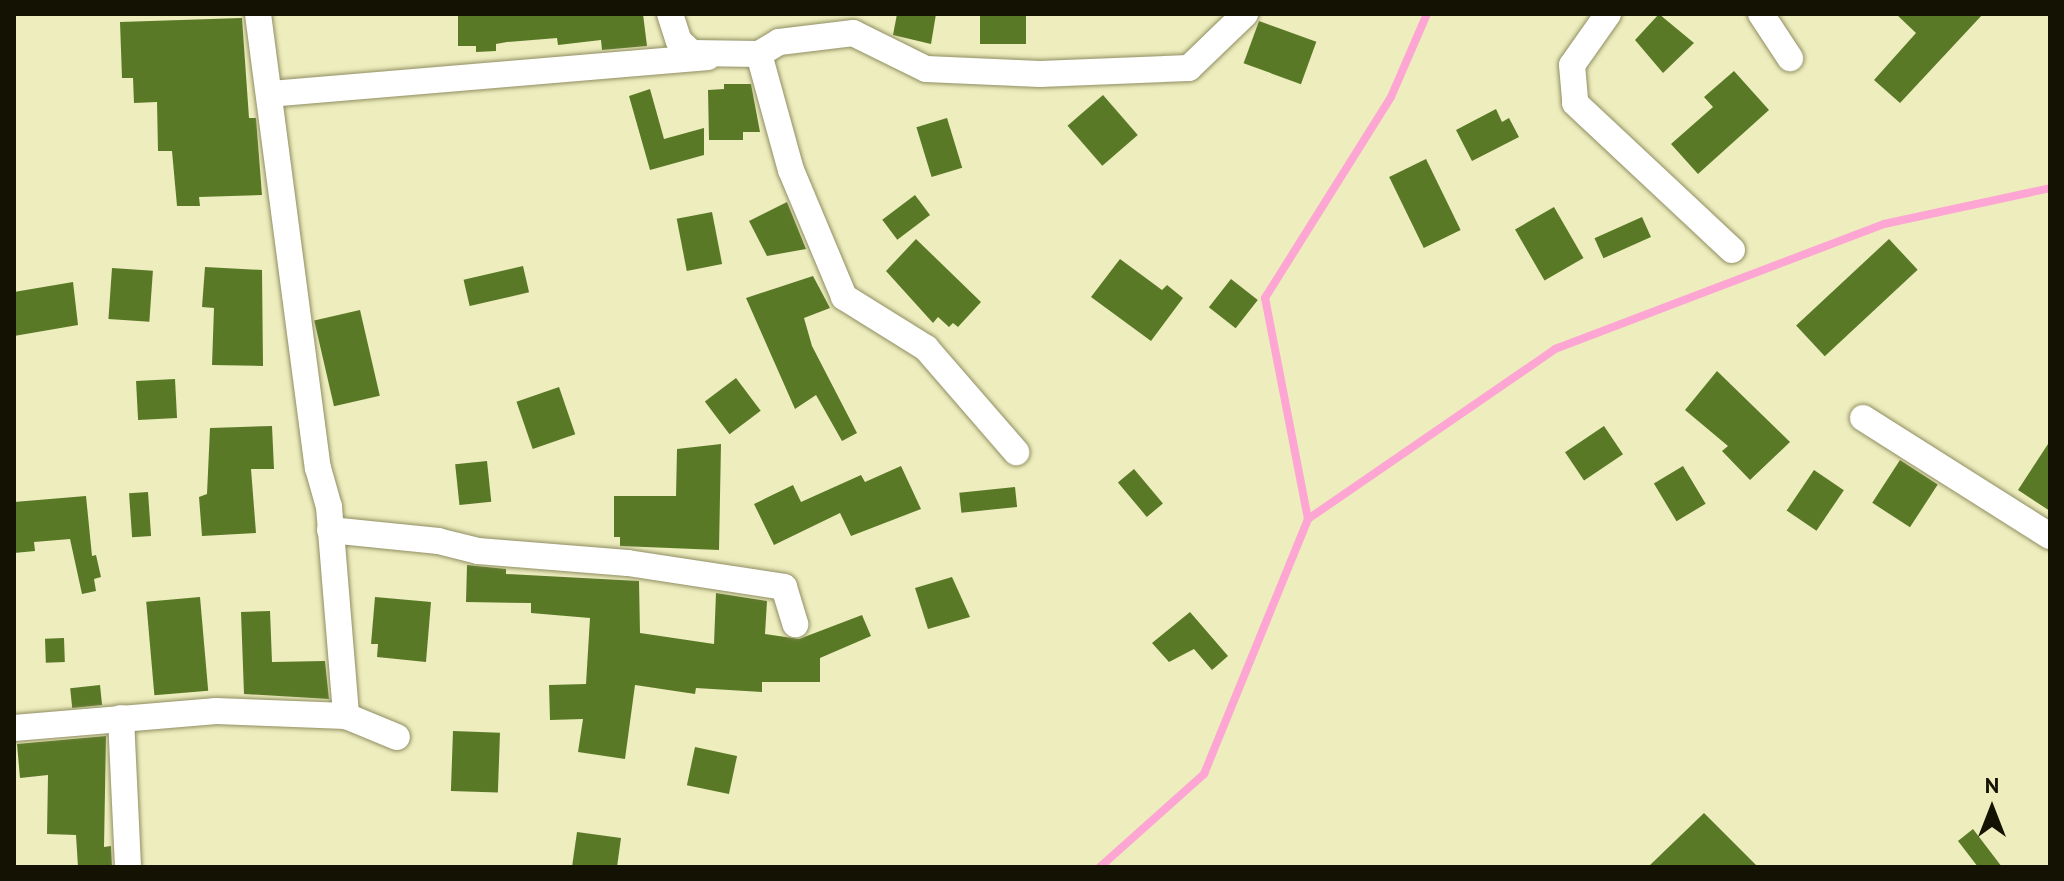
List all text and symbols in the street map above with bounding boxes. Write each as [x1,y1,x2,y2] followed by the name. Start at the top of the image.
[1952,769,2032,849] north arrow
[1985,771,1999,799] text: N

